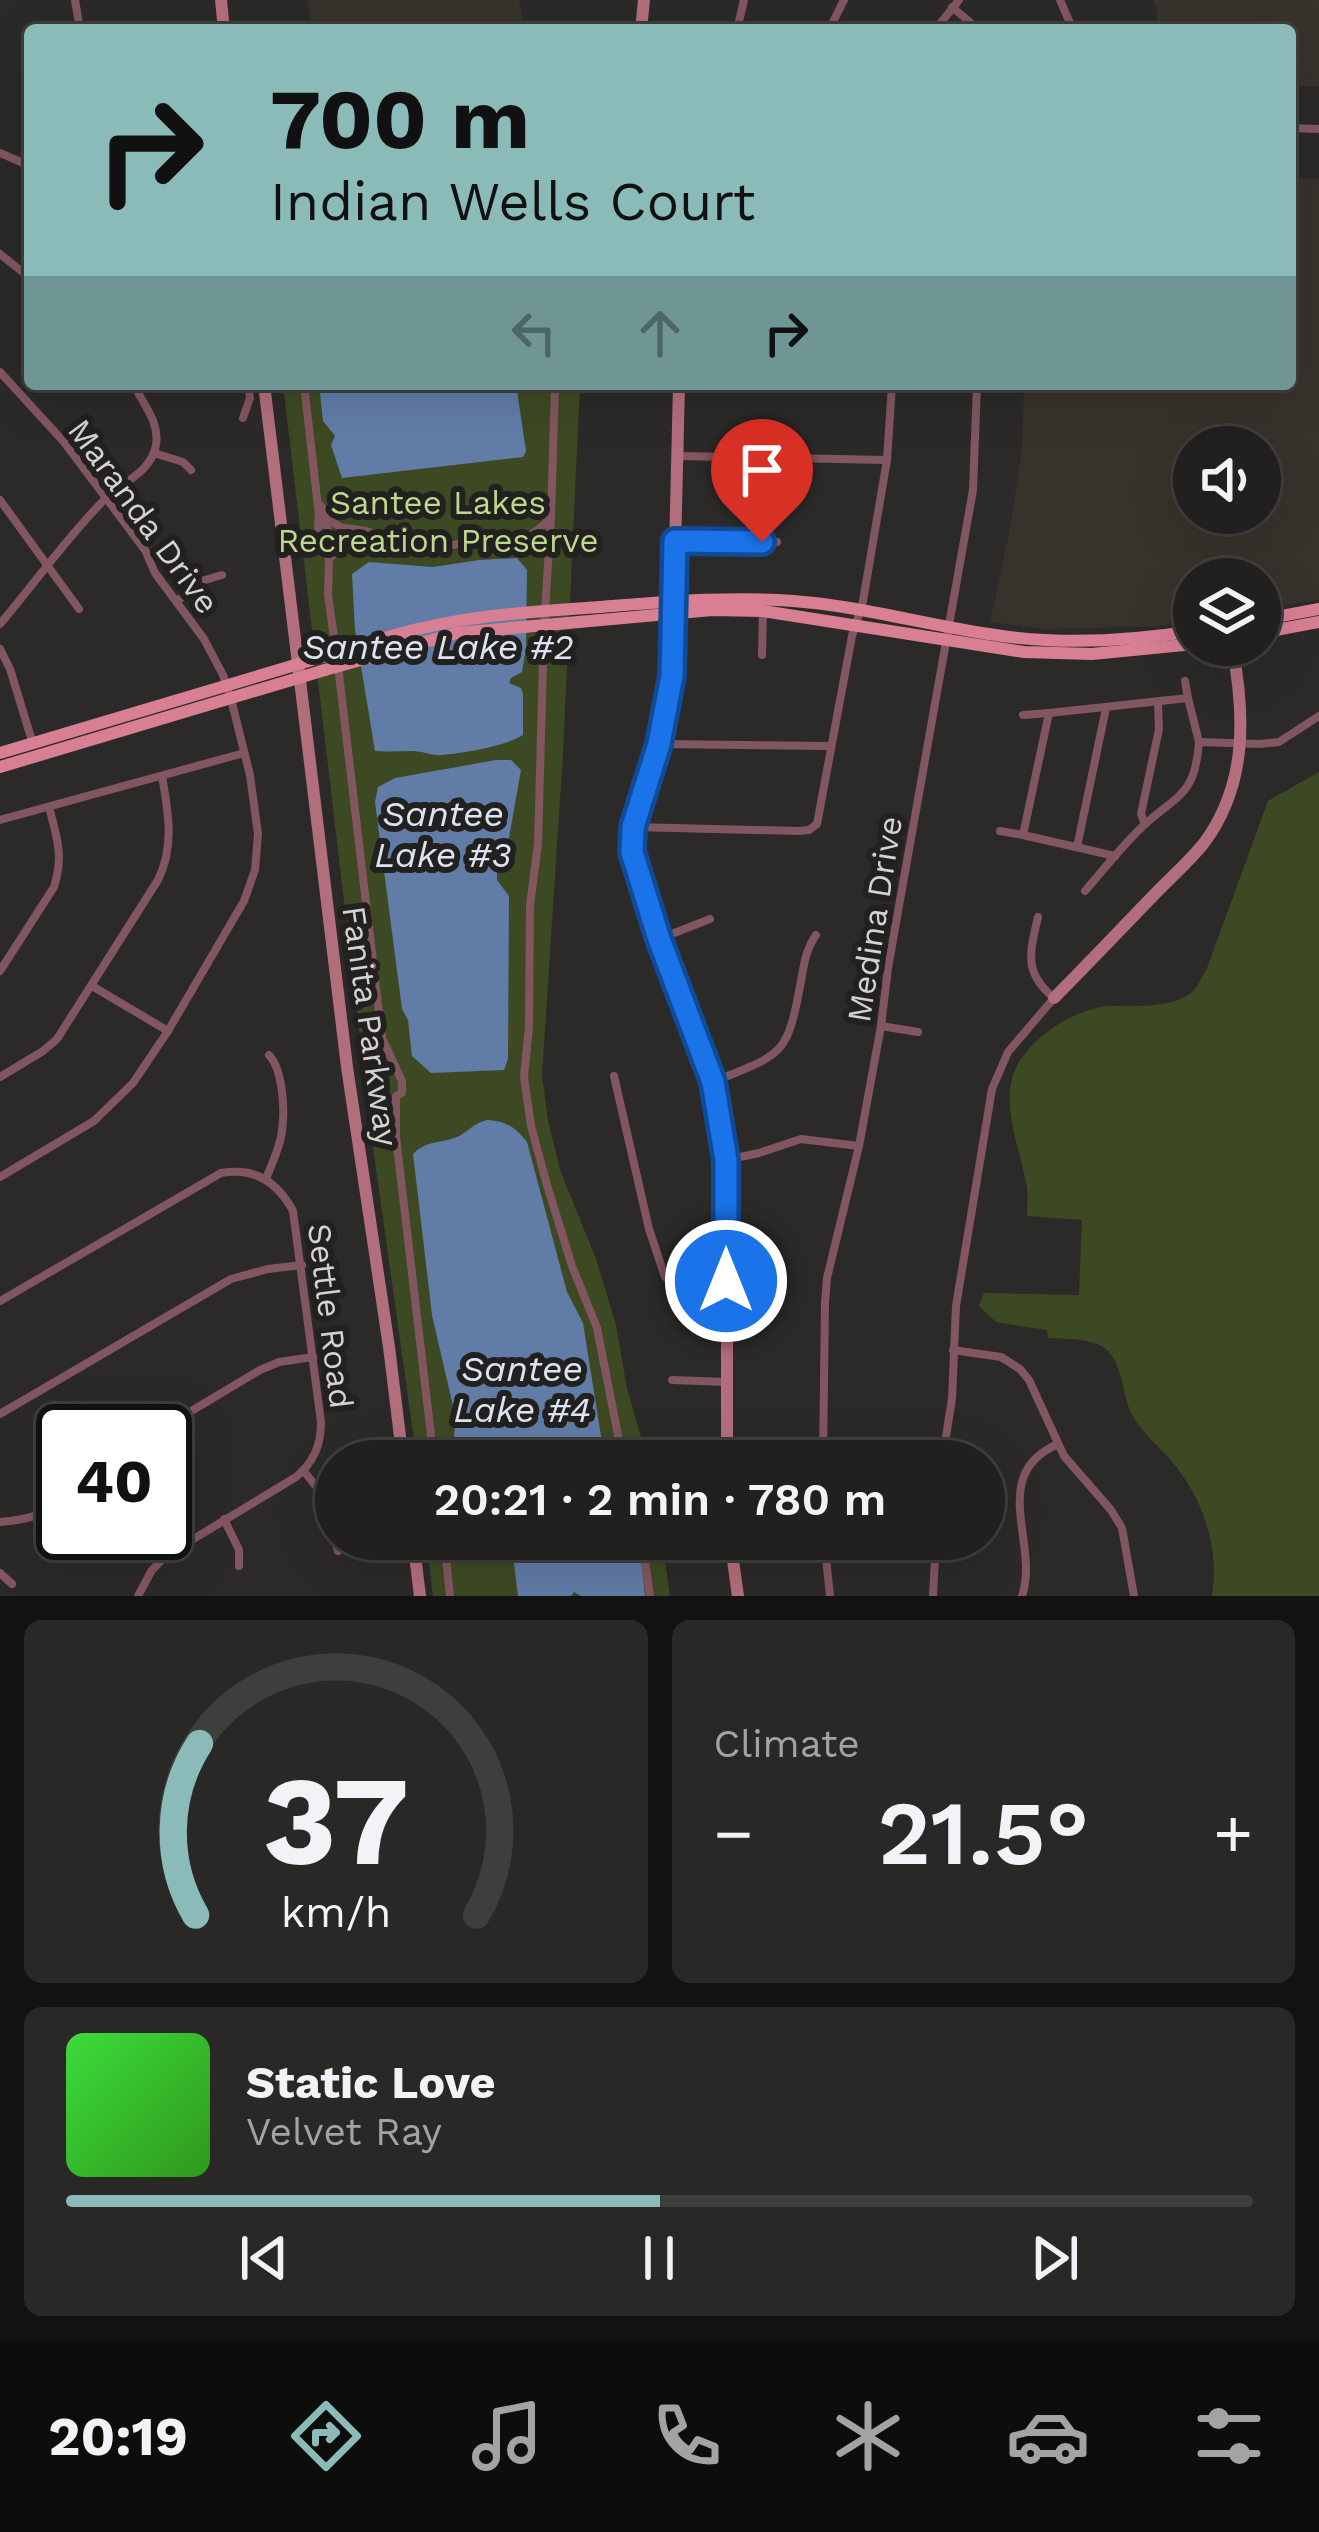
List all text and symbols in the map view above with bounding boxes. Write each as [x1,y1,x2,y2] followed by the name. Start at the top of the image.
[270,70,530,168] text: 700 m
[72,72,228,228] icon: right
[270,170,755,233] text: Indian Wells Court
[501,300,567,366] icon: left
[627,300,693,366] icon: ahead
[753,300,819,366] icon: right
[60,412,227,621] street label: Maranda Drive
[711,419,813,542] pin
[1173,426,1281,666] map controls
[1173,426,1281,534] button: sound
[729,437,795,503] icon: arrive
[277,483,599,560] park label: Santee Lakes Recreation Preserve
[1173,558,1281,666] button: layers
[302,626,574,668] water label: Santee Lake #2
[374,793,512,876] water label: Santee Lake #3
[839,813,910,1025] street label: Medina Drive
[334,903,407,1149] street label: Fanita Parkway
[663,1218,789,1344] position arrow
[300,1221,361,1411] street label: Settle Road
[453,1348,591,1431] water label: Santee Lake #4
[36,1404,192,1560] speed limit sign: 40
[434,1473,886,1526] text: 20:21 · 2 min · 780 m
[714,1721,860,1766] text: Climate
[263,1748,409,1894] text: 37
[877,1780,1089,1886] text: 21.5°
[714,1795,753,1872] text: −
[1213,1795,1253,1872] text: +
[280,1886,391,1936] text: km/h
[246,2056,496,2109] text: Static Love
[246,2109,442,2154] text: Velvet Ray
[231,2225,297,2291] icon: previous
[626,2225,692,2291] icon: pause
[1022,2225,1088,2291] icon: next
[284,2394,368,2478] icon: directions
[465,2394,549,2478] icon: music
[645,2394,729,2478] icon: phone
[826,2394,910,2478] icon: climate
[1006,2394,1090,2478] icon: car
[1187,2394,1271,2478] icon: filters
[48,2405,188,2468] text: 20:19

